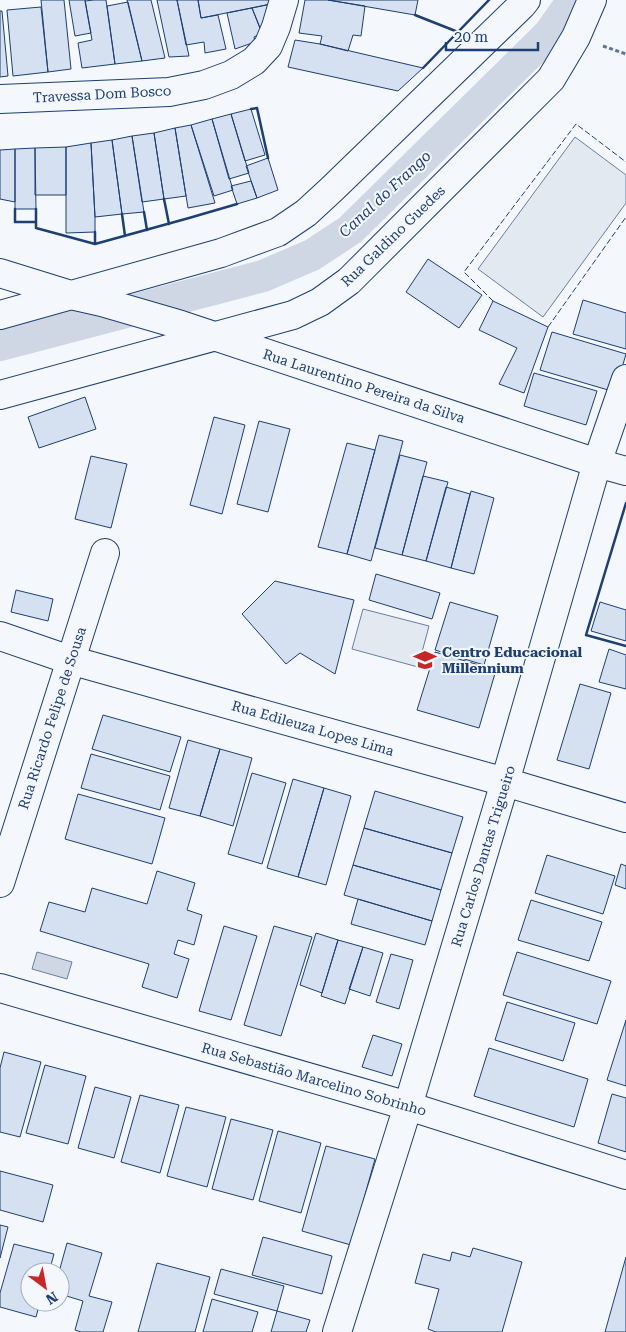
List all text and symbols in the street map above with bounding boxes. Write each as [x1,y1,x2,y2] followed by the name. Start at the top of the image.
[446,20,538,52] scale bar
[454,28,489,46] text: 20 m
[32,82,172,106] street label: Travessa Dom Bosco
[335,147,435,241] water label: Canal do Frango
[338,182,448,290] street label: Rua Galdino Guedes
[261,346,467,426] street label: Rua Laurentino Pereira da Silva
[15,624,89,811] street label: Rua Ricardo Felipe de Sousa
[442,644,582,676] place label: Centro Educacional Millennium
[412,647,438,673] school or university icon: Centro Educacional Millennium
[230,697,396,759] street label: Rua Edileuza Lopes Lima
[448,763,518,949] street label: Rua Carlos Dantas Trigueiro
[200,1039,428,1119] street label: Rua Sebastião Marcelino Sobrinho
[20,1262,70,1312] north arrow
[43,1288,61,1308] text: N

